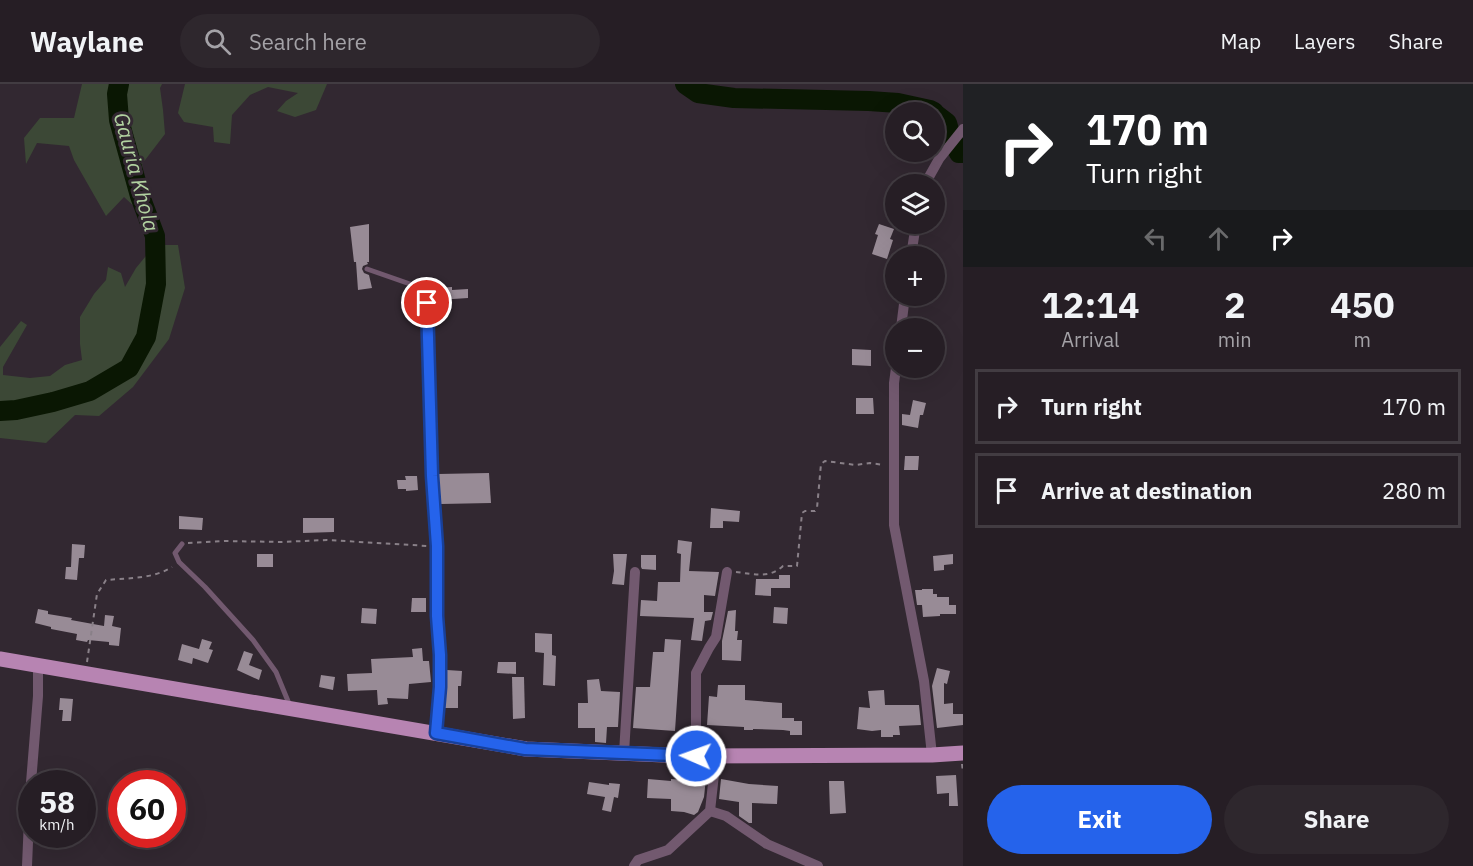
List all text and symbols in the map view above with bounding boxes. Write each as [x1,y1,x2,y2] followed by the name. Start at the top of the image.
[180,14,600,68] search box
[30,23,144,60] text: Waylane
[201,25,234,58] icon: search
[249,27,367,56] text: Search here
[1221,27,1261,55] text: Map
[1294,27,1356,55] text: Layers
[1389,27,1443,55] text: Share
[885,102,945,378] map controls
[885,102,945,162] button: search
[1086,102,1209,157] text: 170 m
[987,108,1065,186] icon: right
[108,109,166,235] water label: Gauria Khola
[1086,155,1203,190] text: Turn right
[885,174,945,234] button: layers
[1139,222,1172,255] icon: left
[1202,222,1235,255] icon: ahead
[1265,222,1298,255] icon: right
[885,246,945,306] button: +
[401,277,452,328] pin
[1041,281,1140,328] text: 12:14
[1224,281,1246,328] text: 2
[1330,281,1395,328] text: 450
[410,286,443,319] icon: arrive
[885,318,945,378] button: −
[1061,326,1120,353] text: Arrival
[1218,326,1252,353] text: min
[1354,326,1371,353] text: m
[990,390,1023,423] icon: right
[1041,392,1142,421] text: Turn right
[1382,392,1446,421] text: 170 m
[990,474,1023,507] icon: arrive
[1041,476,1252,505] text: Arrive at destination
[1382,476,1446,505] text: 280 m
[664,724,728,788] position arrow
[108,770,186,848] speed limit sign: 60
[39,782,75,821] text: 58
[987,785,1212,854] button: Exit
[1224,785,1449,854] button: Share
[39,815,75,834] text: km/h

